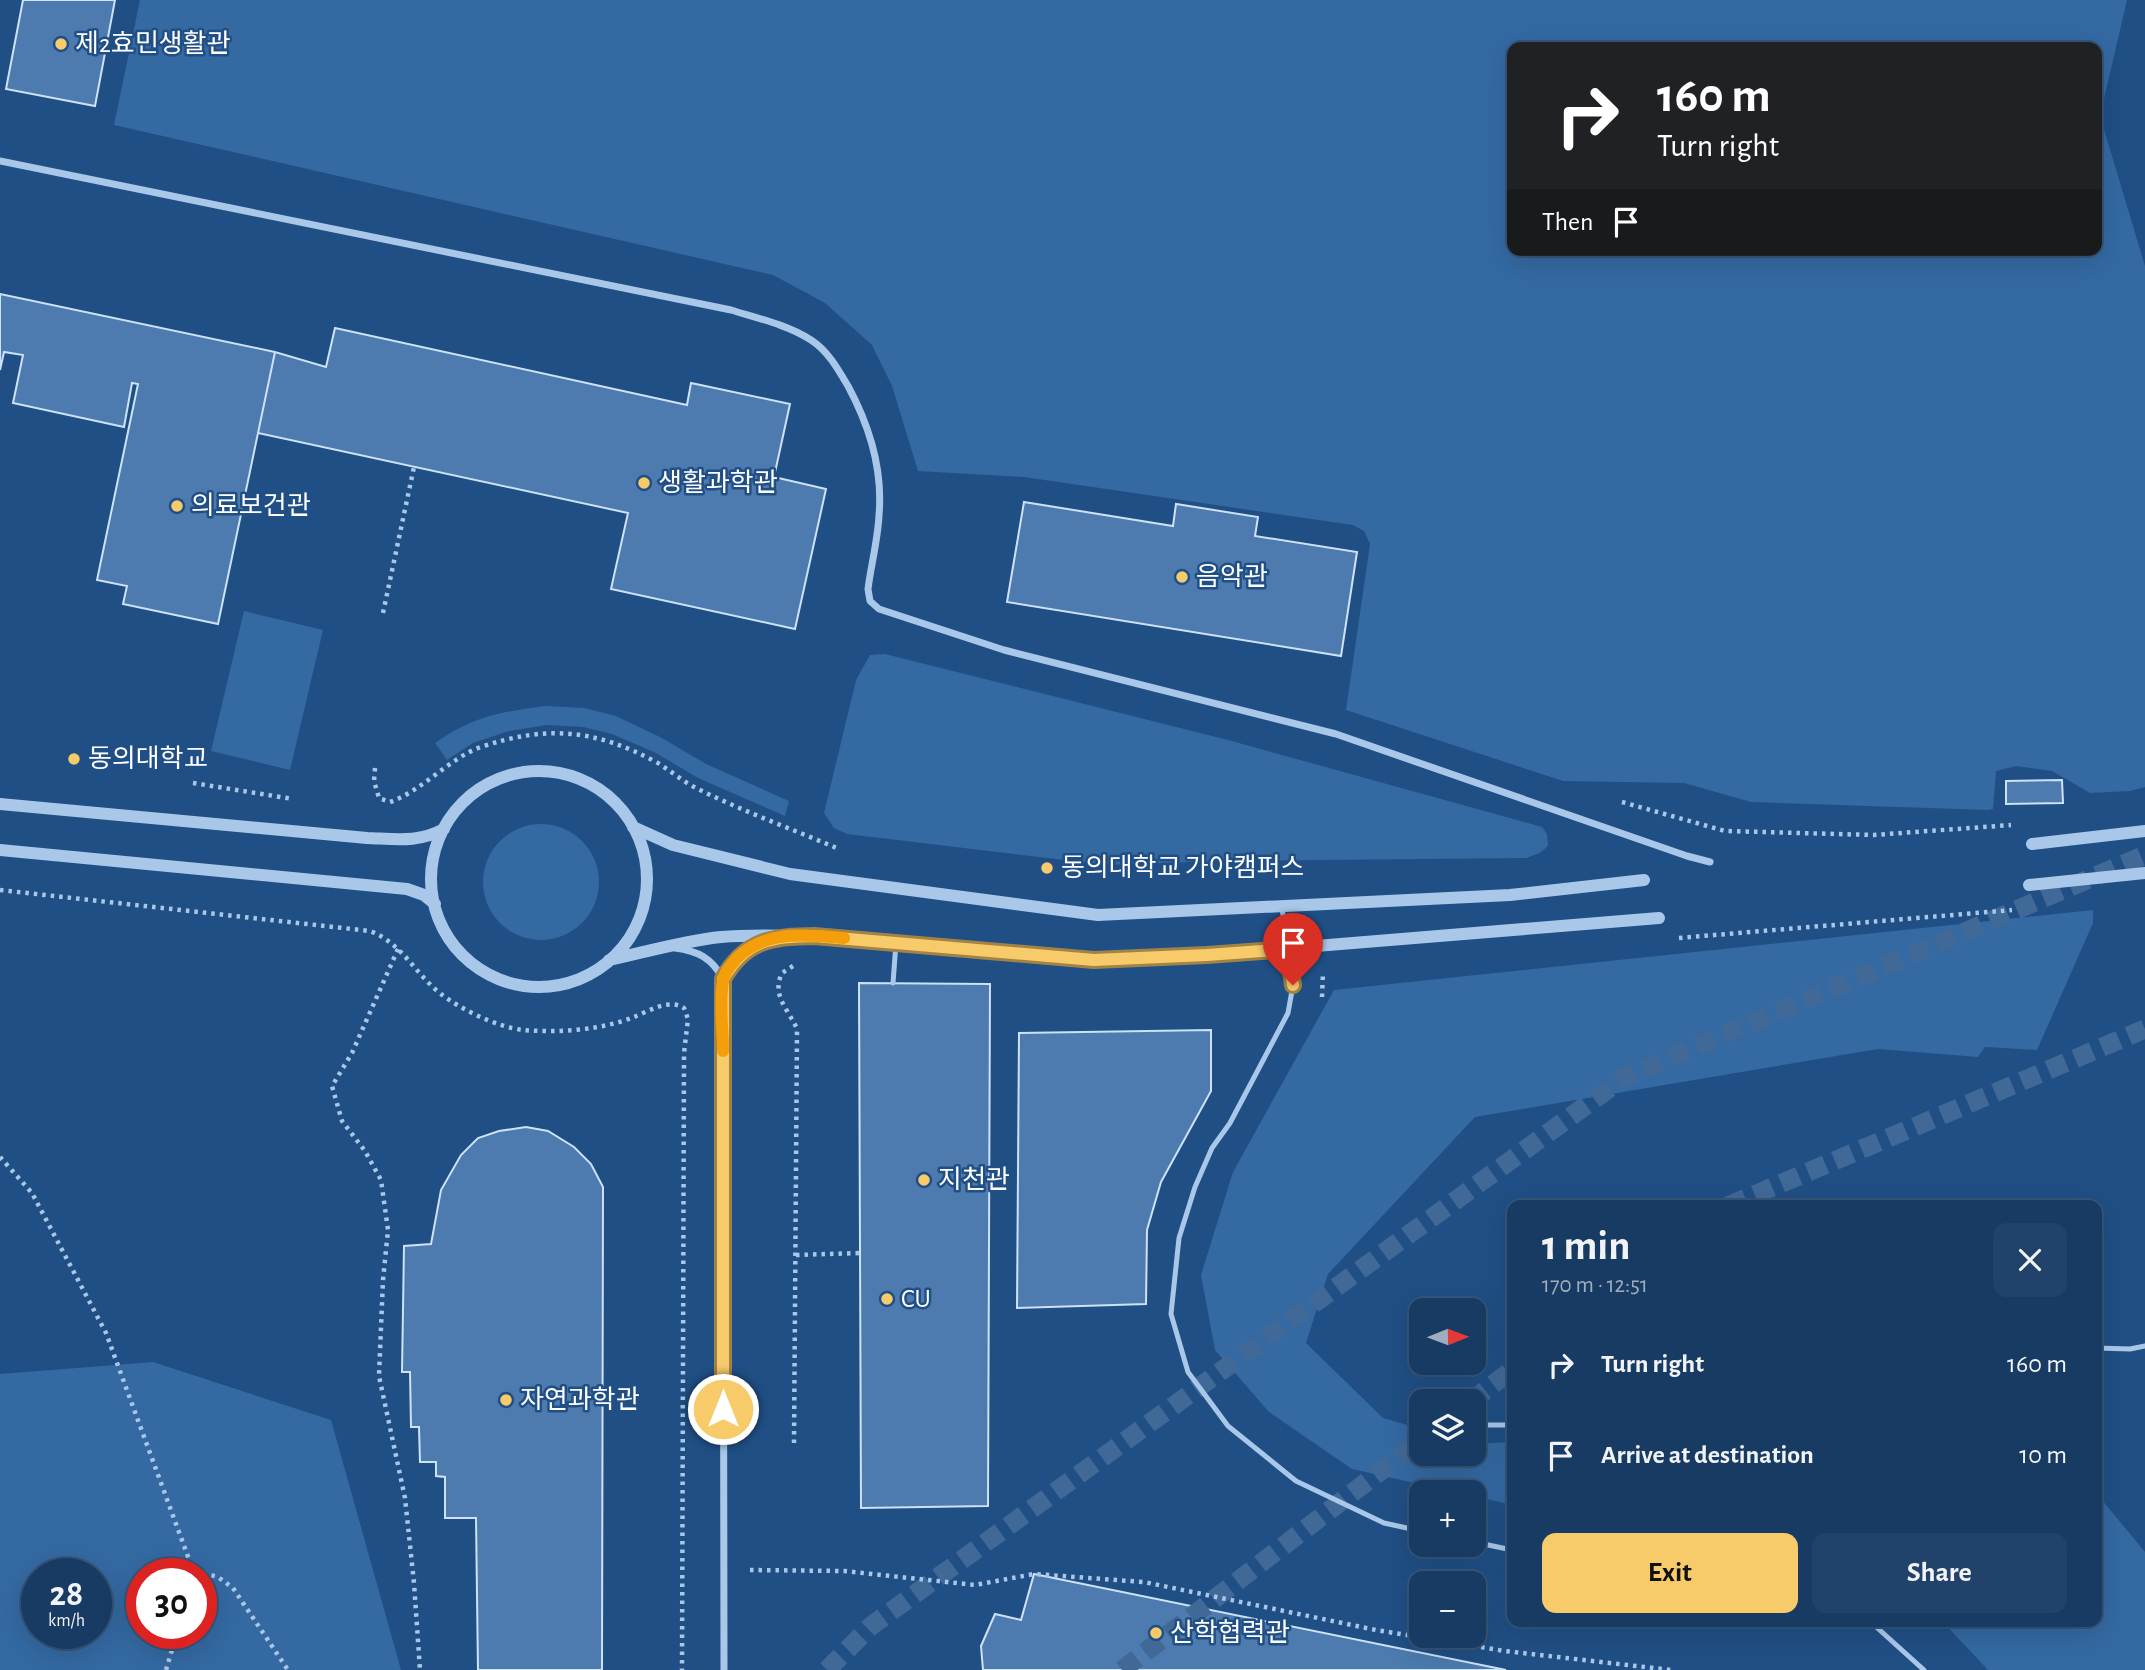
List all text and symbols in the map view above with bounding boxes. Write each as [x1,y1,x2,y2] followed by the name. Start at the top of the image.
[75,30,230,57] place label: 제2효민생활관
[53,36,69,52] marker: 제2효민생활관
[1542,70,1633,161] icon: right
[1657,72,1771,121] text: 160 m
[1657,130,1779,162] text: Turn right
[1607,203,1645,241] icon: arrive
[1542,209,1593,235] text: Then
[658,469,778,496] place label: 생활과학관
[636,475,652,491] marker: 생활과학관
[191,492,311,519] place label: 의료보건관
[169,498,185,514] marker: 의료보건관
[1196,563,1268,590] place label: 음악관
[1174,569,1190,585] marker: 음악관
[88,745,208,772] place label: 동의대학교
[66,751,82,767] marker: 동의대학교
[1061,854,1305,881] place label: 동의대학교 가야캠퍼스
[1039,860,1055,876] marker: 동의대학교 가야캠퍼스
[1263,913,1323,985] pin
[1274,924,1312,962] icon: arrive
[938,1166,1010,1193] place label: 지천관
[916,1172,932,1188] marker: 지천관
[1993,1223,2067,1297] button: close
[1542,1225,1631,1267] text: 1 min
[1542,1274,1648,1297] text: 170 m · 12:51
[901,1286,931,1312] place label: CU
[879,1291,895,1307] marker: CU
[1409,1298,1486,1376] north arrow
[1409,1298,1486,1648] map controls
[1542,1346,1580,1384] icon: right
[1601,1351,1704,1377] text: Turn right
[2007,1351,2067,1377] text: 160 m
[686,1372,760,1446] position arrow
[520,1386,640,1413] place label: 자연과학관
[1409,1389,1486,1466] button: layers
[498,1392,514,1408] marker: 자연과학관
[1542,1437,1580,1475] icon: arrive
[1601,1442,1814,1468] text: Arrive at destination
[2019,1442,2067,1468] text: 10 m
[1409,1480,1486,1557] button: +
[1542,1533,1798,1613] button: Exit
[1812,1533,2067,1613] button: Share
[126,1558,217,1649] speed limit sign: 30
[1409,1571,1486,1648] button: −
[50,1577,83,1612] text: 28
[48,1612,85,1630] text: km/h
[1170,1619,1290,1646] place label: 산학협력관
[1148,1625,1164,1641] marker: 산학협력관

